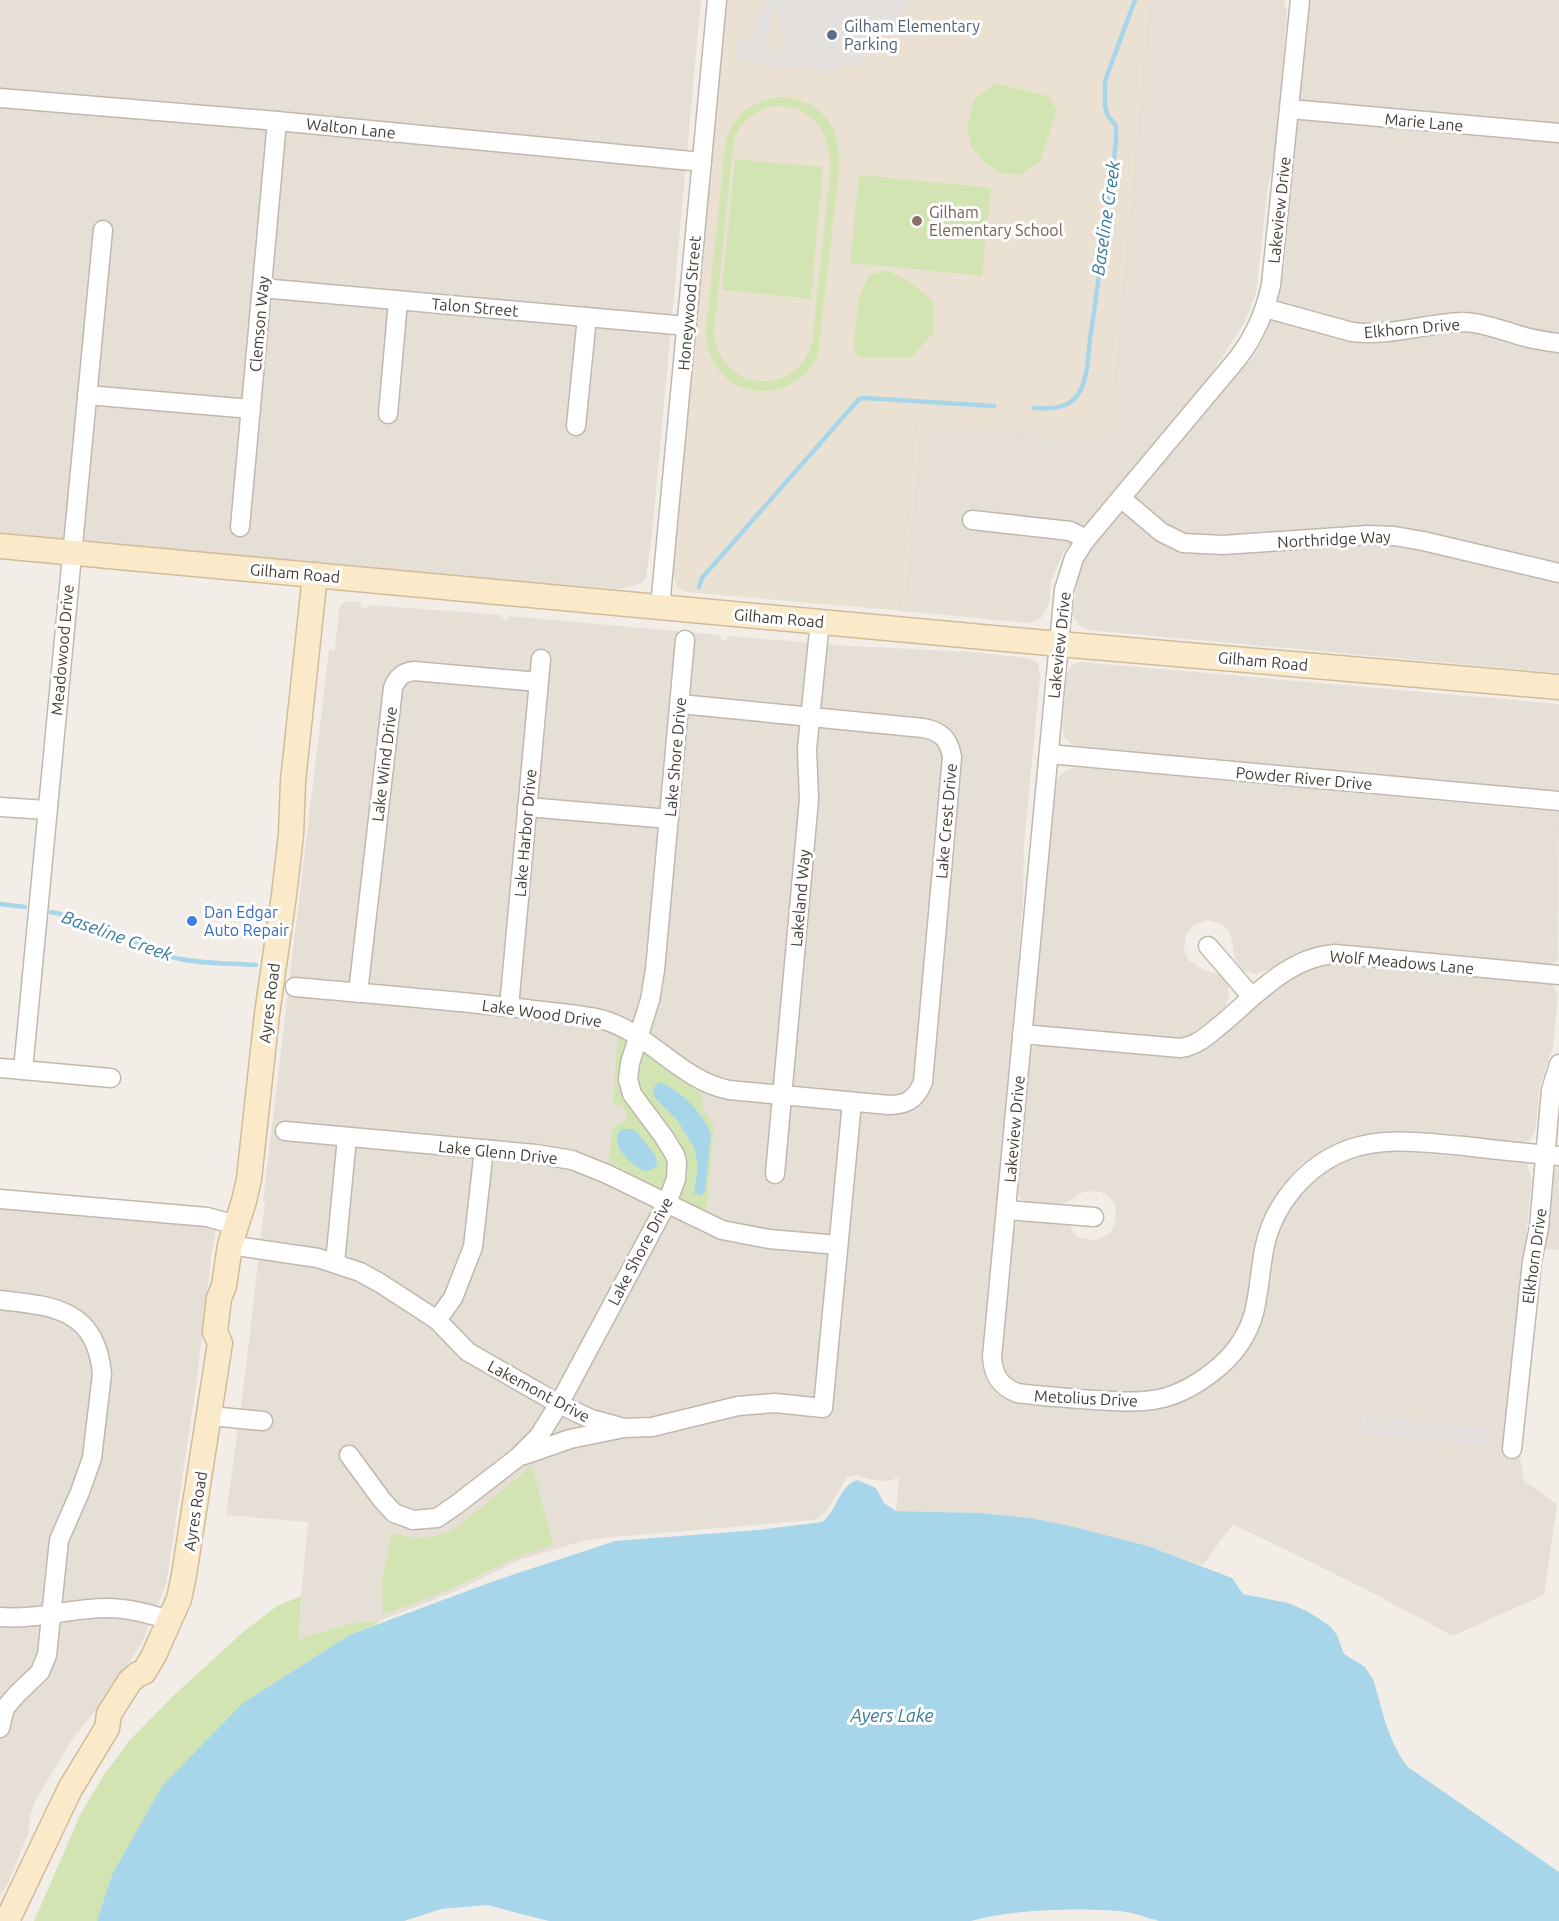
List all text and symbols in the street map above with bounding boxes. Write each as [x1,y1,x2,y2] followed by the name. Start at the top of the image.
[844,17,980,53] place label: Gilham Elementary Parking
[825,28,839,42] marker: Gilham Elementary Parking
[1384,110,1464,134] street label: Marie Lane
[305,114,397,142] street label: Walton Lane
[1264,156,1294,264] street label: Lakeview Drive
[1087,158,1123,277] water label: Baseline Creek
[929,203,1063,239] place label: Gilham Elementary School
[910,214,924,228] marker: Gilham Elementary School
[674,234,704,371] street label: Honeywood Street
[246,275,272,373] street label: Clemson Way
[431,294,520,320] street label: Talon Street
[1363,315,1461,341] street label: Elkhorn Drive
[1277,527,1392,551] street label: Northridge Way
[249,560,341,586] street label: Gilham Road
[47,584,77,716] street label: Meadowood Drive
[1044,591,1074,699] street label: Lakeview Drive
[733,605,825,631] street label: Gilham Road
[1217,648,1309,674] street label: Gilham Road
[661,696,689,818] street label: Lake Shore Drive
[368,705,400,823] street label: Lake Wind Drive
[932,762,960,880] street label: Lake Crest Drive
[1235,763,1373,793] street label: Powder River Drive
[510,768,540,898] street label: Lake Harbor Drive
[787,848,813,948] street label: Lakeland Way
[204,903,289,939] place label: Dan Edgar Auto Repair
[60,906,176,965] water label: Baseline Creek
[185,914,199,928] marker: Dan Edgar Auto Repair
[1329,947,1475,977] street label: Wolf Meadows Lane
[255,962,283,1044] street label: Ayres Road
[481,996,603,1030] street label: Lake Wood Drive
[1000,1075,1028,1183] street label: Lakeview Drive
[437,1137,559,1167] street label: Lake Glenn Drive
[604,1194,676,1308] street label: Lake Shore Drive
[1518,1207,1550,1305] street label: Elkhorn Drive
[485,1357,593,1425] street label: Lakemont Drive
[1034,1386,1138,1410] street label: Metolius Drive
[180,1470,210,1552] street label: Ayres Road
[849,1705,934,1725] water label: Ayers Lake

